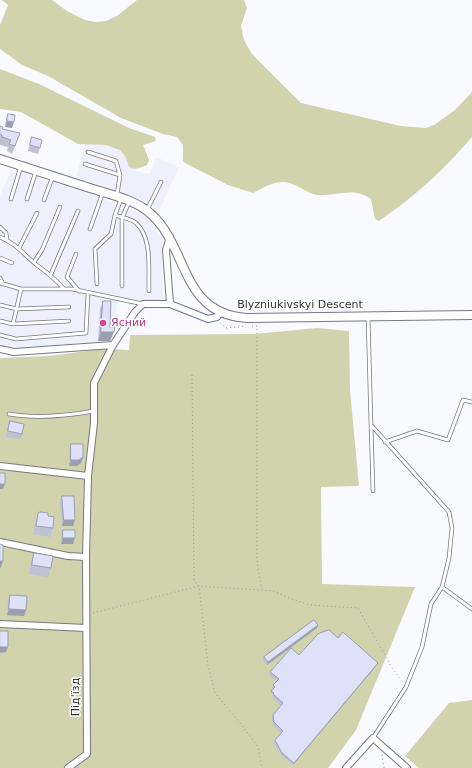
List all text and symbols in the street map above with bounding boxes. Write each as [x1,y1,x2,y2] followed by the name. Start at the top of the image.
[237,298,363,312] street label: Blyzniukivskyi Descent
[111,316,146,330] place label: Ясний
[98,318,108,328] marker: Ясний
[69,678,83,716] street label: Під'їзд

